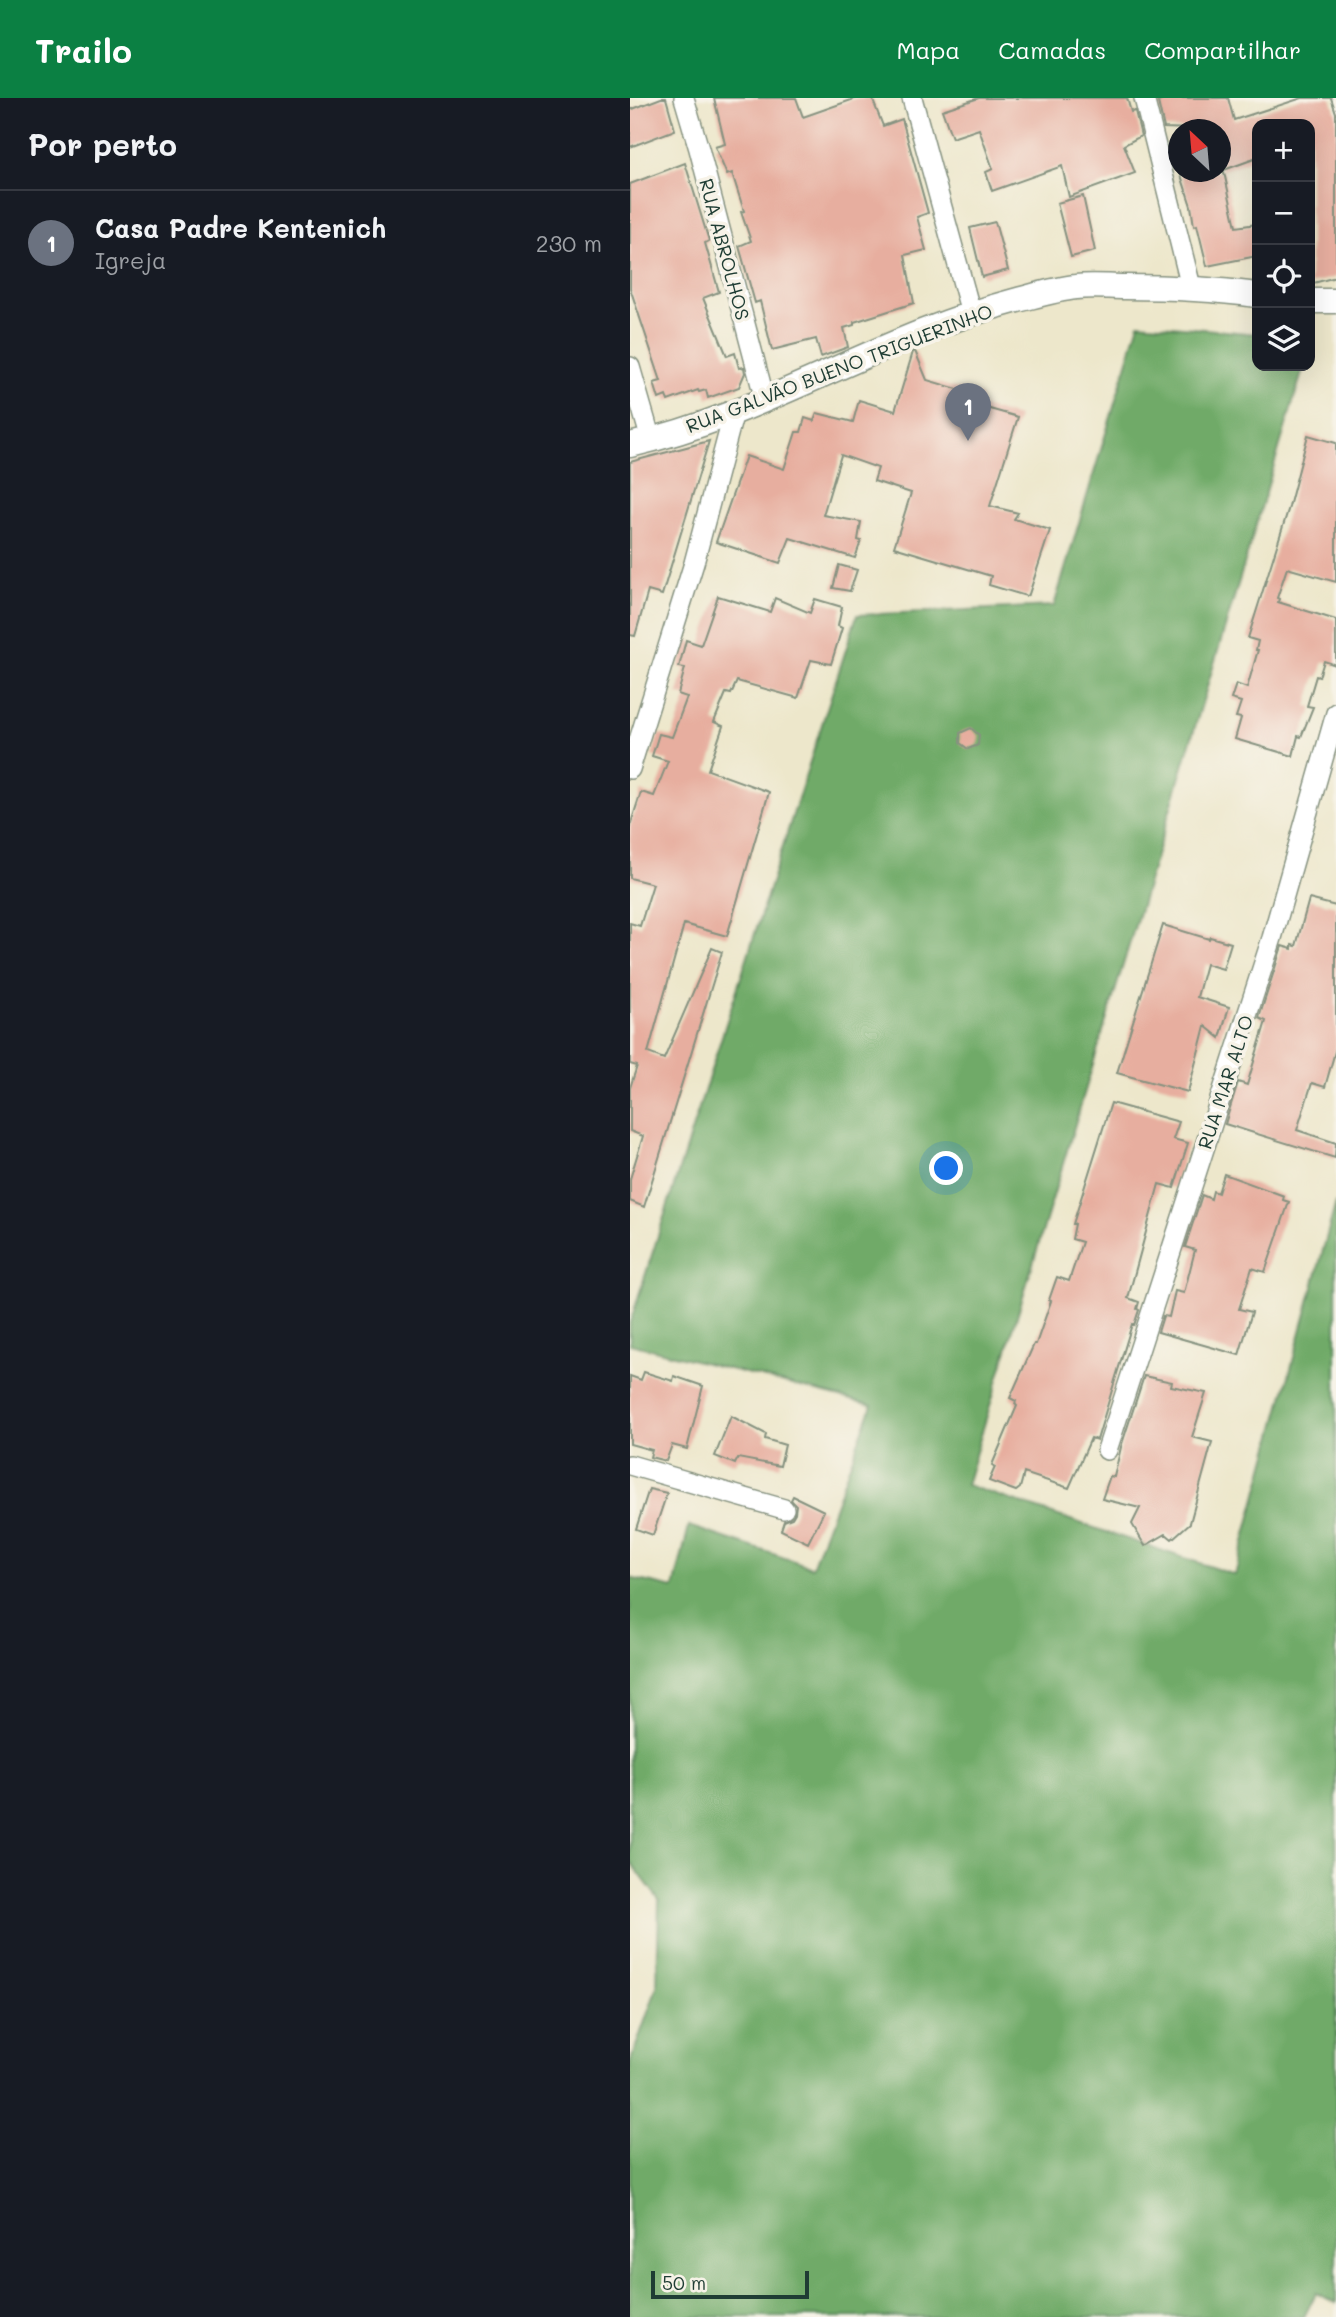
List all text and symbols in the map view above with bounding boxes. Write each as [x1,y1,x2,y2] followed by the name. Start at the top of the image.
[35,28,132,71] text: Trailo
[896,34,960,65] text: Mapa
[998,34,1106,65] text: Camadas
[1144,34,1301,65] text: Compartilhar
[1168,119,1231,182] north arrow
[1252,119,1315,371] map controls
[1252,119,1315,182] button: +
[28,124,177,164] text: Por perto
[694,175,756,323] street label: RUA ABROLHOS
[1252,182,1315,245] button: −
[95,211,386,245] text: Casa Padre Kentenich
[46,228,56,258] text: 1
[536,228,602,258] text: 230 m
[95,245,166,275] text: Igreja
[1252,245,1315,308] button: locate
[682,298,996,438] street label: RUA GALVÃO BUENO TRIGUERINHO
[1252,308,1315,371] button: layers
[945,383,991,441] pin: 1
[1192,1012,1258,1152] street label: RUA MAR ALTO
[929,1151,963,1185] your location
[651,2268,808,2300] scale bar
[662,2270,706,2295] text: 50 m

